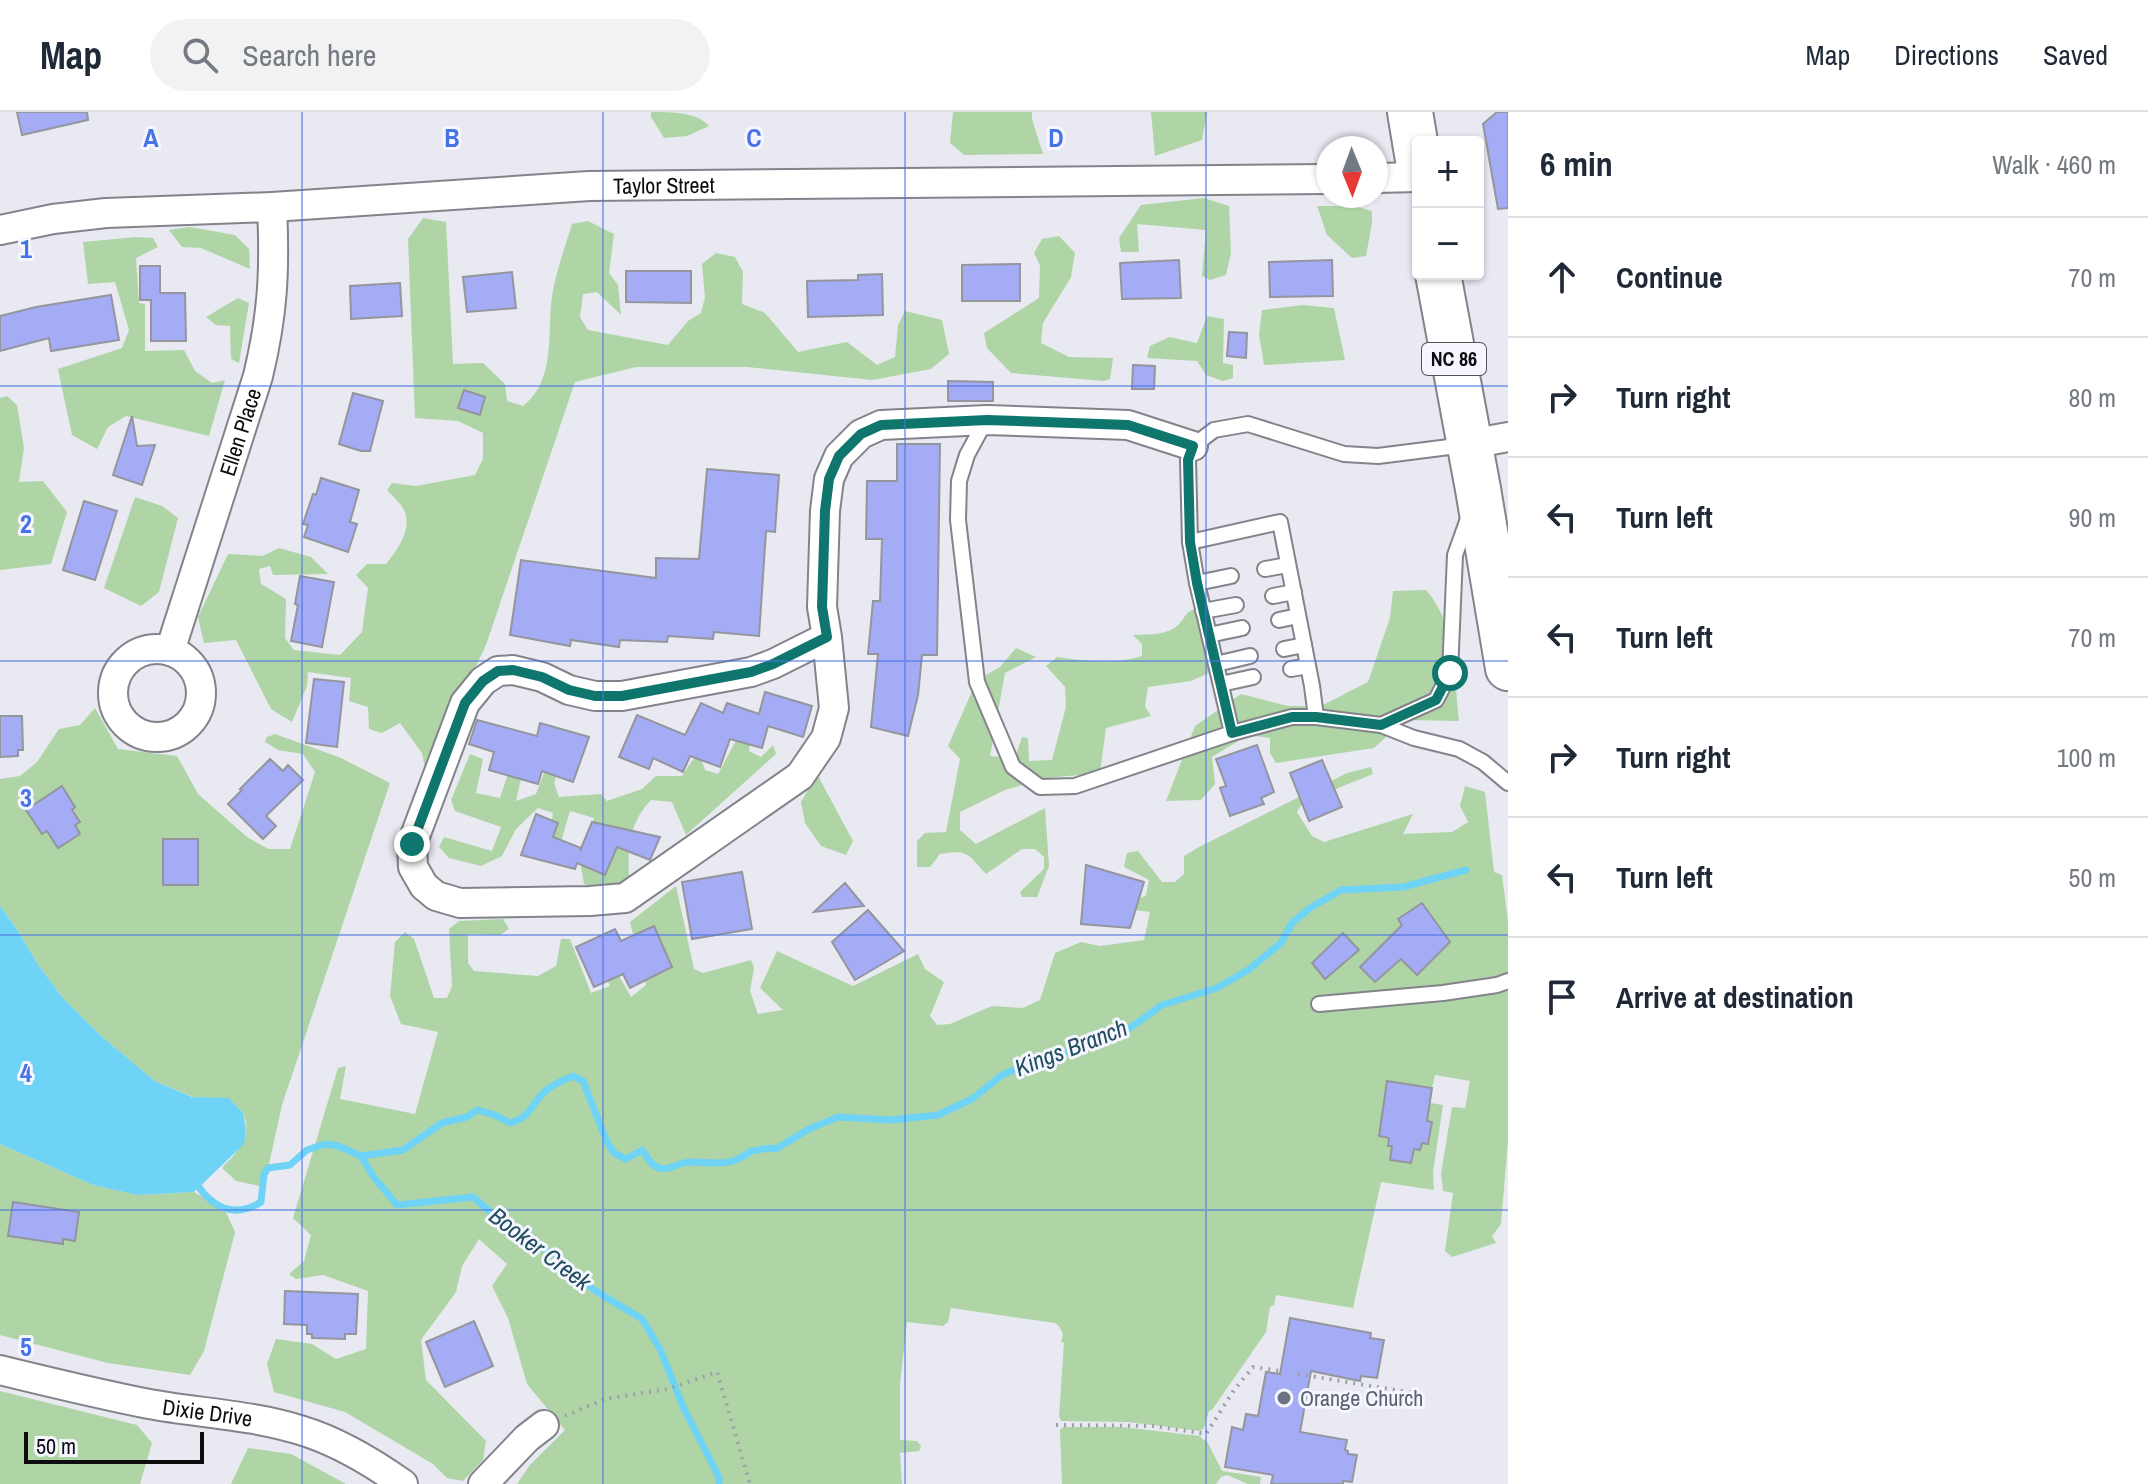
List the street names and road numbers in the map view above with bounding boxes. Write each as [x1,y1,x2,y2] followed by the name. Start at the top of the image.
[613,170,715,201] street label: Taylor Street
[1422,343,1486,375] road number: NC 86
[212,384,268,480] street label: Ellen Place
[161,1391,255,1434] street label: Dixie Drive

